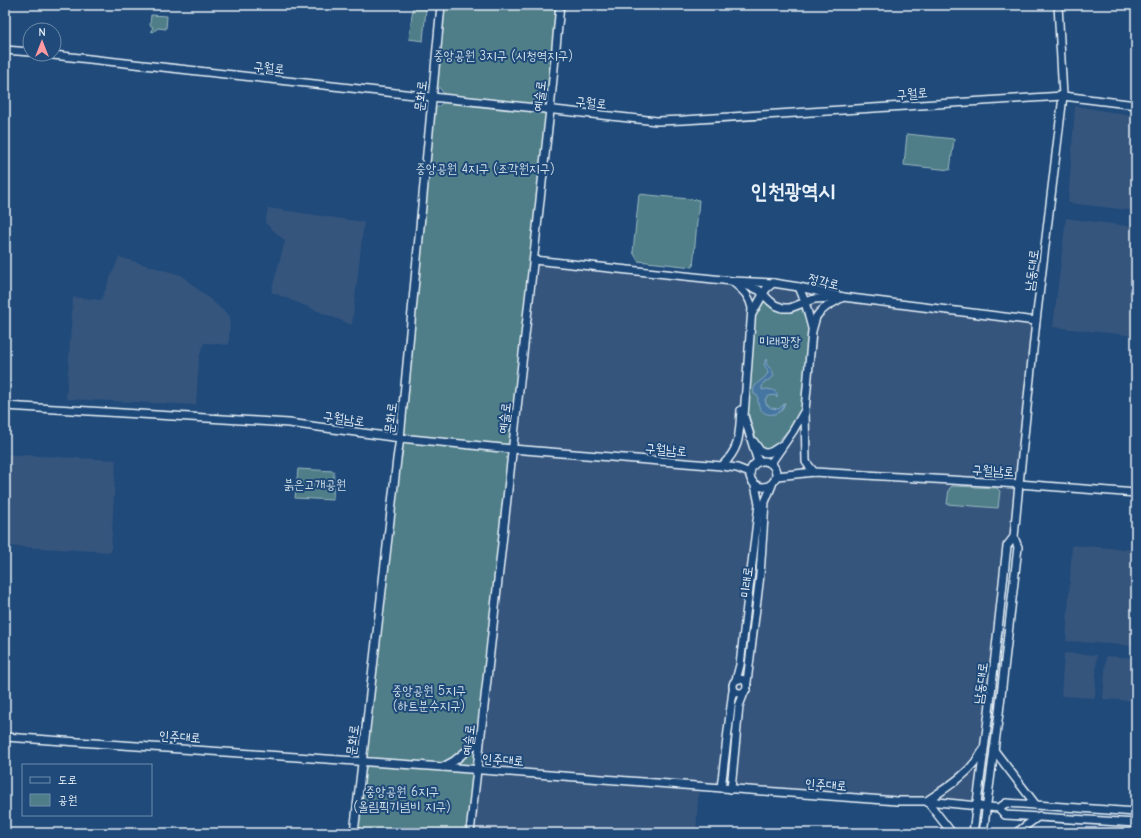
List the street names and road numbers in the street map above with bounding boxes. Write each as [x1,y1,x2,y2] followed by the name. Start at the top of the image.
[253,58,285,77] street label: 구월로
[411,80,430,112] street label: 문화로
[530,80,549,112] street label: 예술로
[896,85,928,102] street label: 구월로
[575,93,607,112] street label: 구월로
[1022,248,1041,292] street label: 남동대로
[807,270,841,293] street label: 정각로
[381,402,400,434] street label: 문화로
[495,402,514,434] street label: 예술로
[322,408,366,429] street label: 구월남로
[644,440,687,459] street label: 구월남로
[972,462,1014,479] street label: 구월남로
[737,566,756,598] street label: 미래로
[971,661,990,705] street label: 남동대로
[343,724,362,757] street label: 문화로
[459,724,478,756] street label: 예술로
[159,728,201,745] street label: 인주대로
[482,751,524,768] street label: 인주대로
[805,776,847,793] street label: 인주대로

